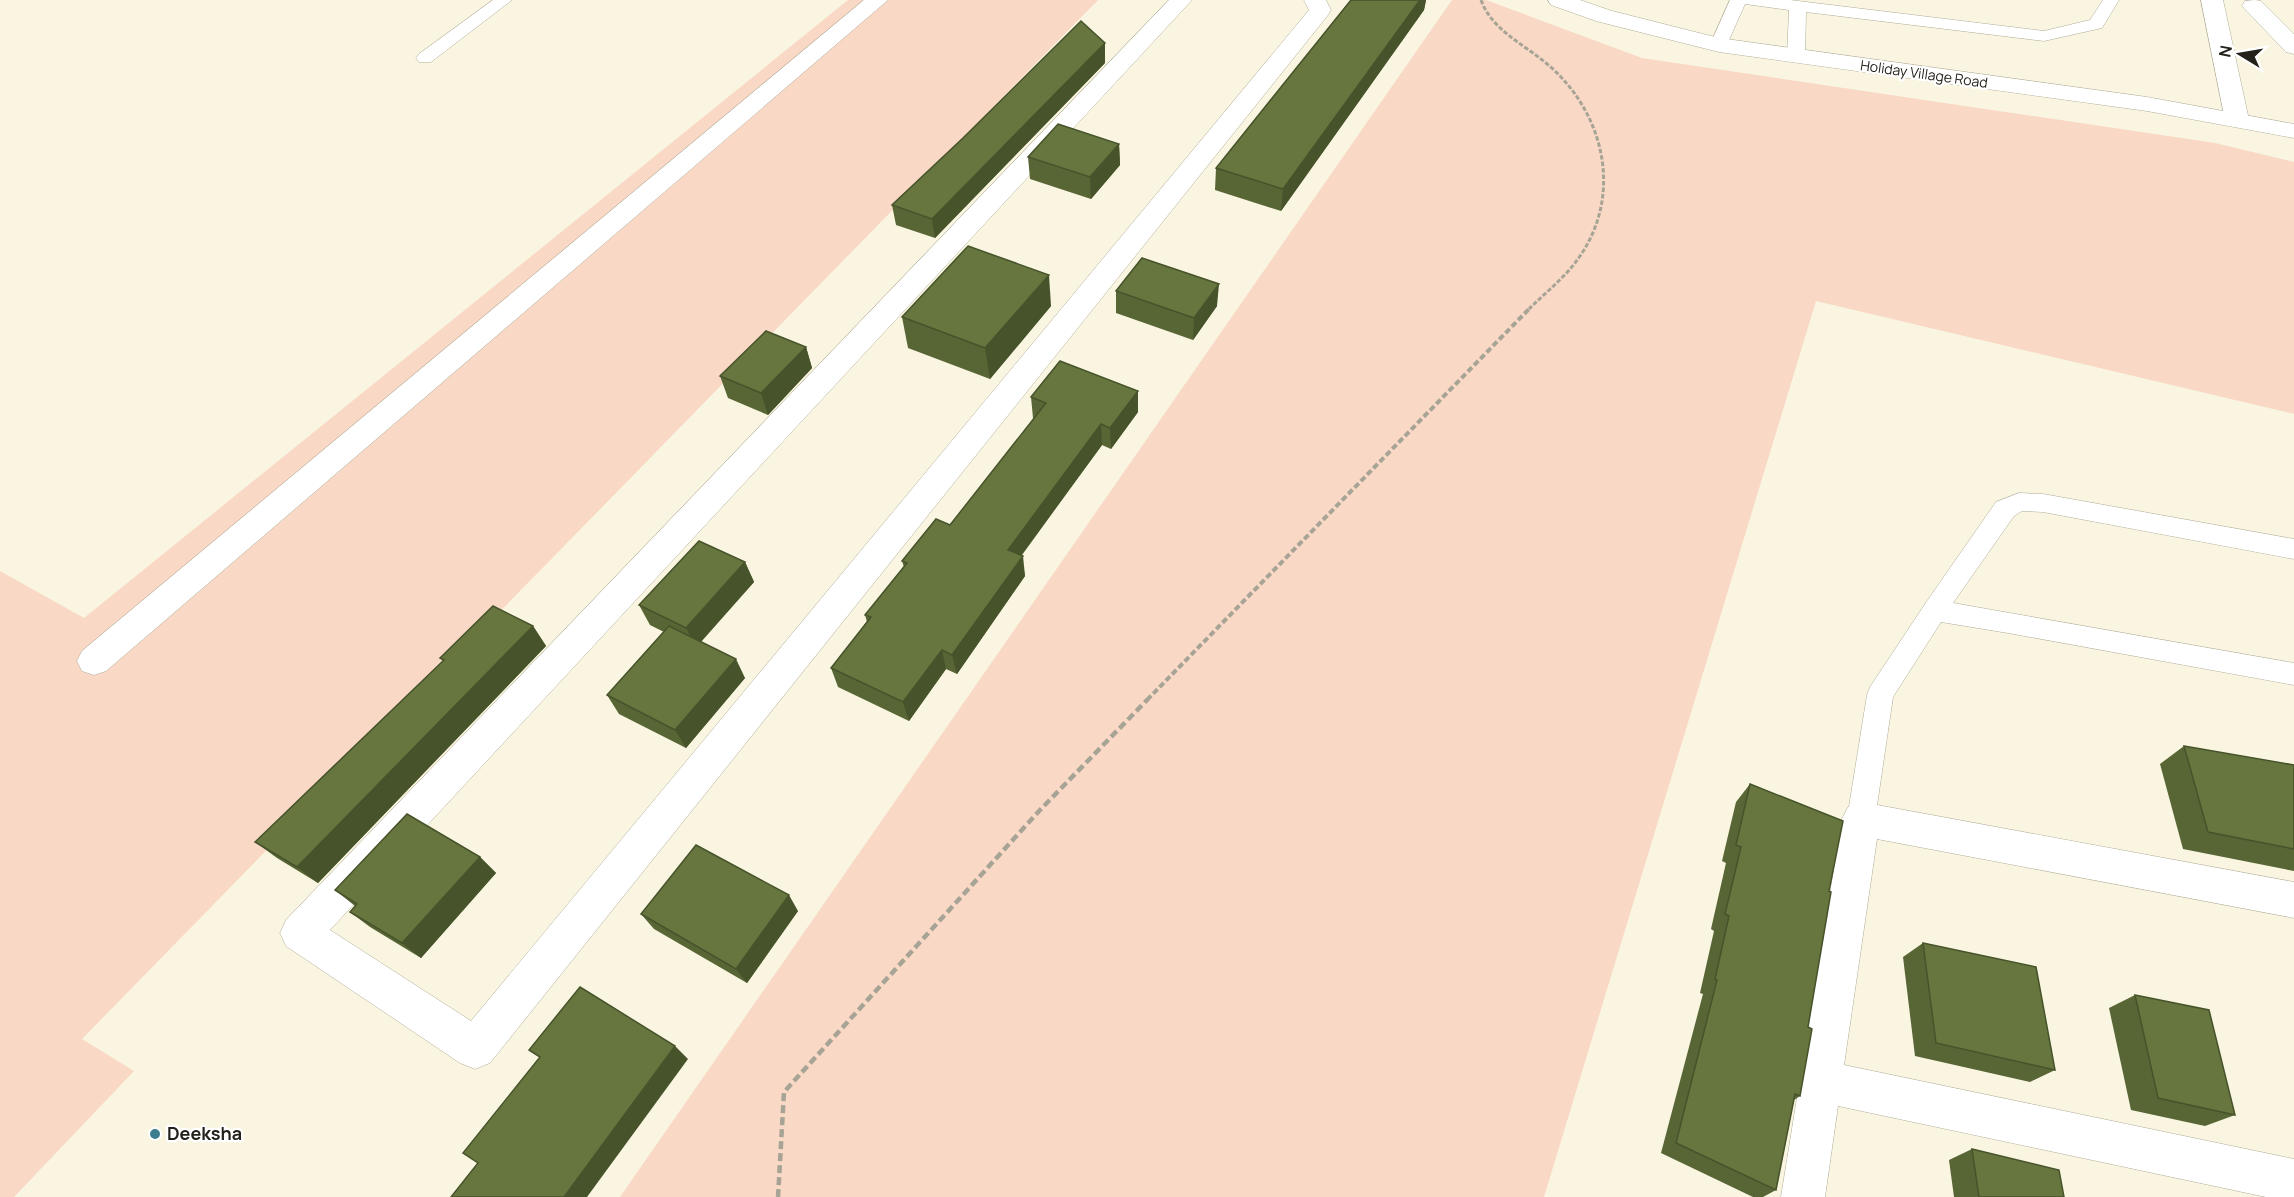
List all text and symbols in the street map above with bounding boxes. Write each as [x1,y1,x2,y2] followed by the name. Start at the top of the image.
[2210,24,2270,84] north arrow
[2213,43,2237,59] text: N
[1859,55,1989,92] street label: Holiday Village Road
[167,1121,242,1145] place label: Deeksha
[148,1127,162,1141] marker: Deeksha

